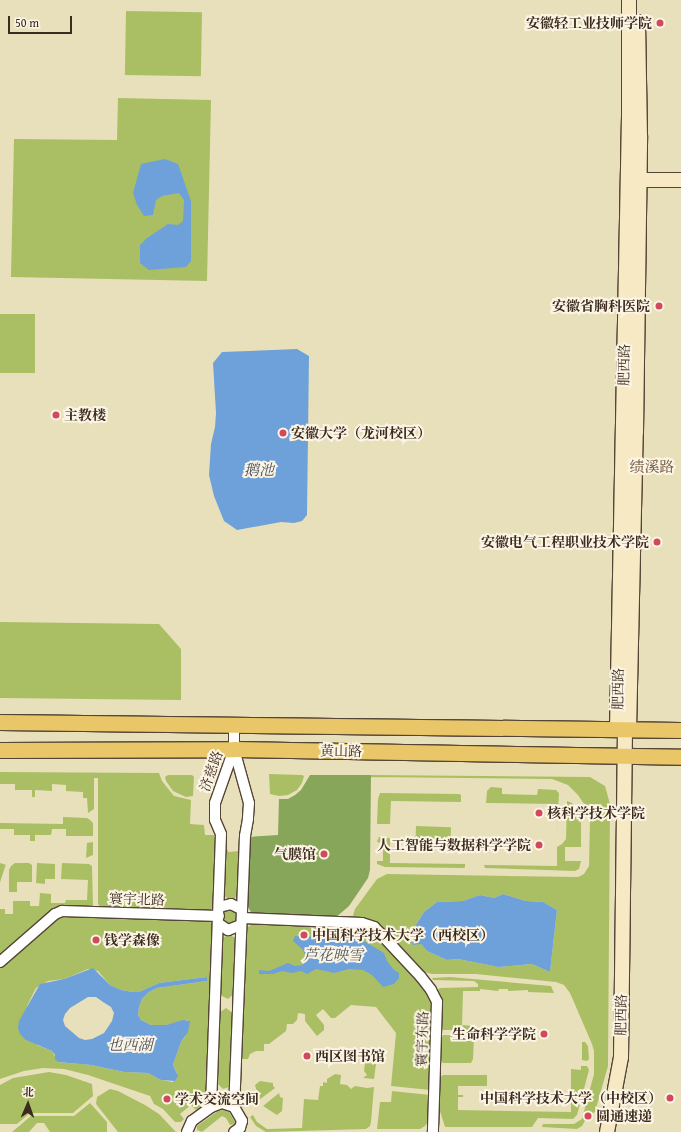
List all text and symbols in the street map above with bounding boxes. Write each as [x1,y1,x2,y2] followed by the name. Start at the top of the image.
[10,8,74,34] scale bar
[15,14,39,31] text: 50 m
[526,15,652,31] place label: 安徽轻工业技师学院
[655,18,665,28] marker: 安徽轻工业技师学院
[552,298,650,314] place label: 安徽省胸科医院
[653,300,665,312] marker: 安徽省胸科医院
[615,344,633,386] street label: 肥西路
[64,407,106,423] place label: 主教楼
[51,410,61,420] marker: 主教楼
[291,425,431,441] place label: 安徽大学（龙河校区）
[278,428,288,438] marker: 安徽大学（龙河校区）
[630,458,674,476] district label: 绩溪路
[244,461,274,479] water label: 鹅池
[481,534,649,550] place label: 安徽电气工程职业技术学院
[652,537,662,547] marker: 安徽电气工程职业技术学院
[609,668,627,710] street label: 肥西路
[320,742,362,760] street label: 黄山路
[196,748,226,794] street label: 济慈路
[547,805,645,821] place label: 核科学技术学院
[534,808,544,818] marker: 核科学技术学院
[377,837,531,853] place label: 人工智能与数据科学学院
[534,840,544,850] marker: 人工智能与数据科学学院
[274,846,316,862] place label: 气膜馆
[319,849,329,859] marker: 气膜馆
[109,890,165,908] street label: 寰宇北路
[312,927,494,943] place label: 中国科学技术大学（西校区）
[299,930,309,940] marker: 中国科学技术大学（西校区）
[104,932,160,948] place label: 钱学森像
[91,935,101,945] marker: 钱学森像
[303,946,363,964] water label: 芦花映雪
[612,994,630,1036] street label: 肥西路
[413,1011,431,1067] street label: 寰宇东路
[452,1026,536,1042] place label: 生命科学学院
[539,1029,549,1039] marker: 生命科学学院
[108,1036,152,1054] water label: 也西湖
[315,1048,385,1064] place label: 西区图书馆
[302,1051,312,1061] marker: 西区图书馆
[8,1084,48,1124] north arrow
[23,1084,34,1100] text: 北
[480,1090,662,1106] place label: 中国科学技术大学（中校区）
[175,1091,259,1107] place label: 学术交流空间
[665,1093,675,1103] marker: 中国科学技术大学（中校区）
[162,1094,172,1104] marker: 学术交流空间
[596,1108,652,1124] place label: 圆通速递
[583,1111,593,1121] marker: 圆通速递

